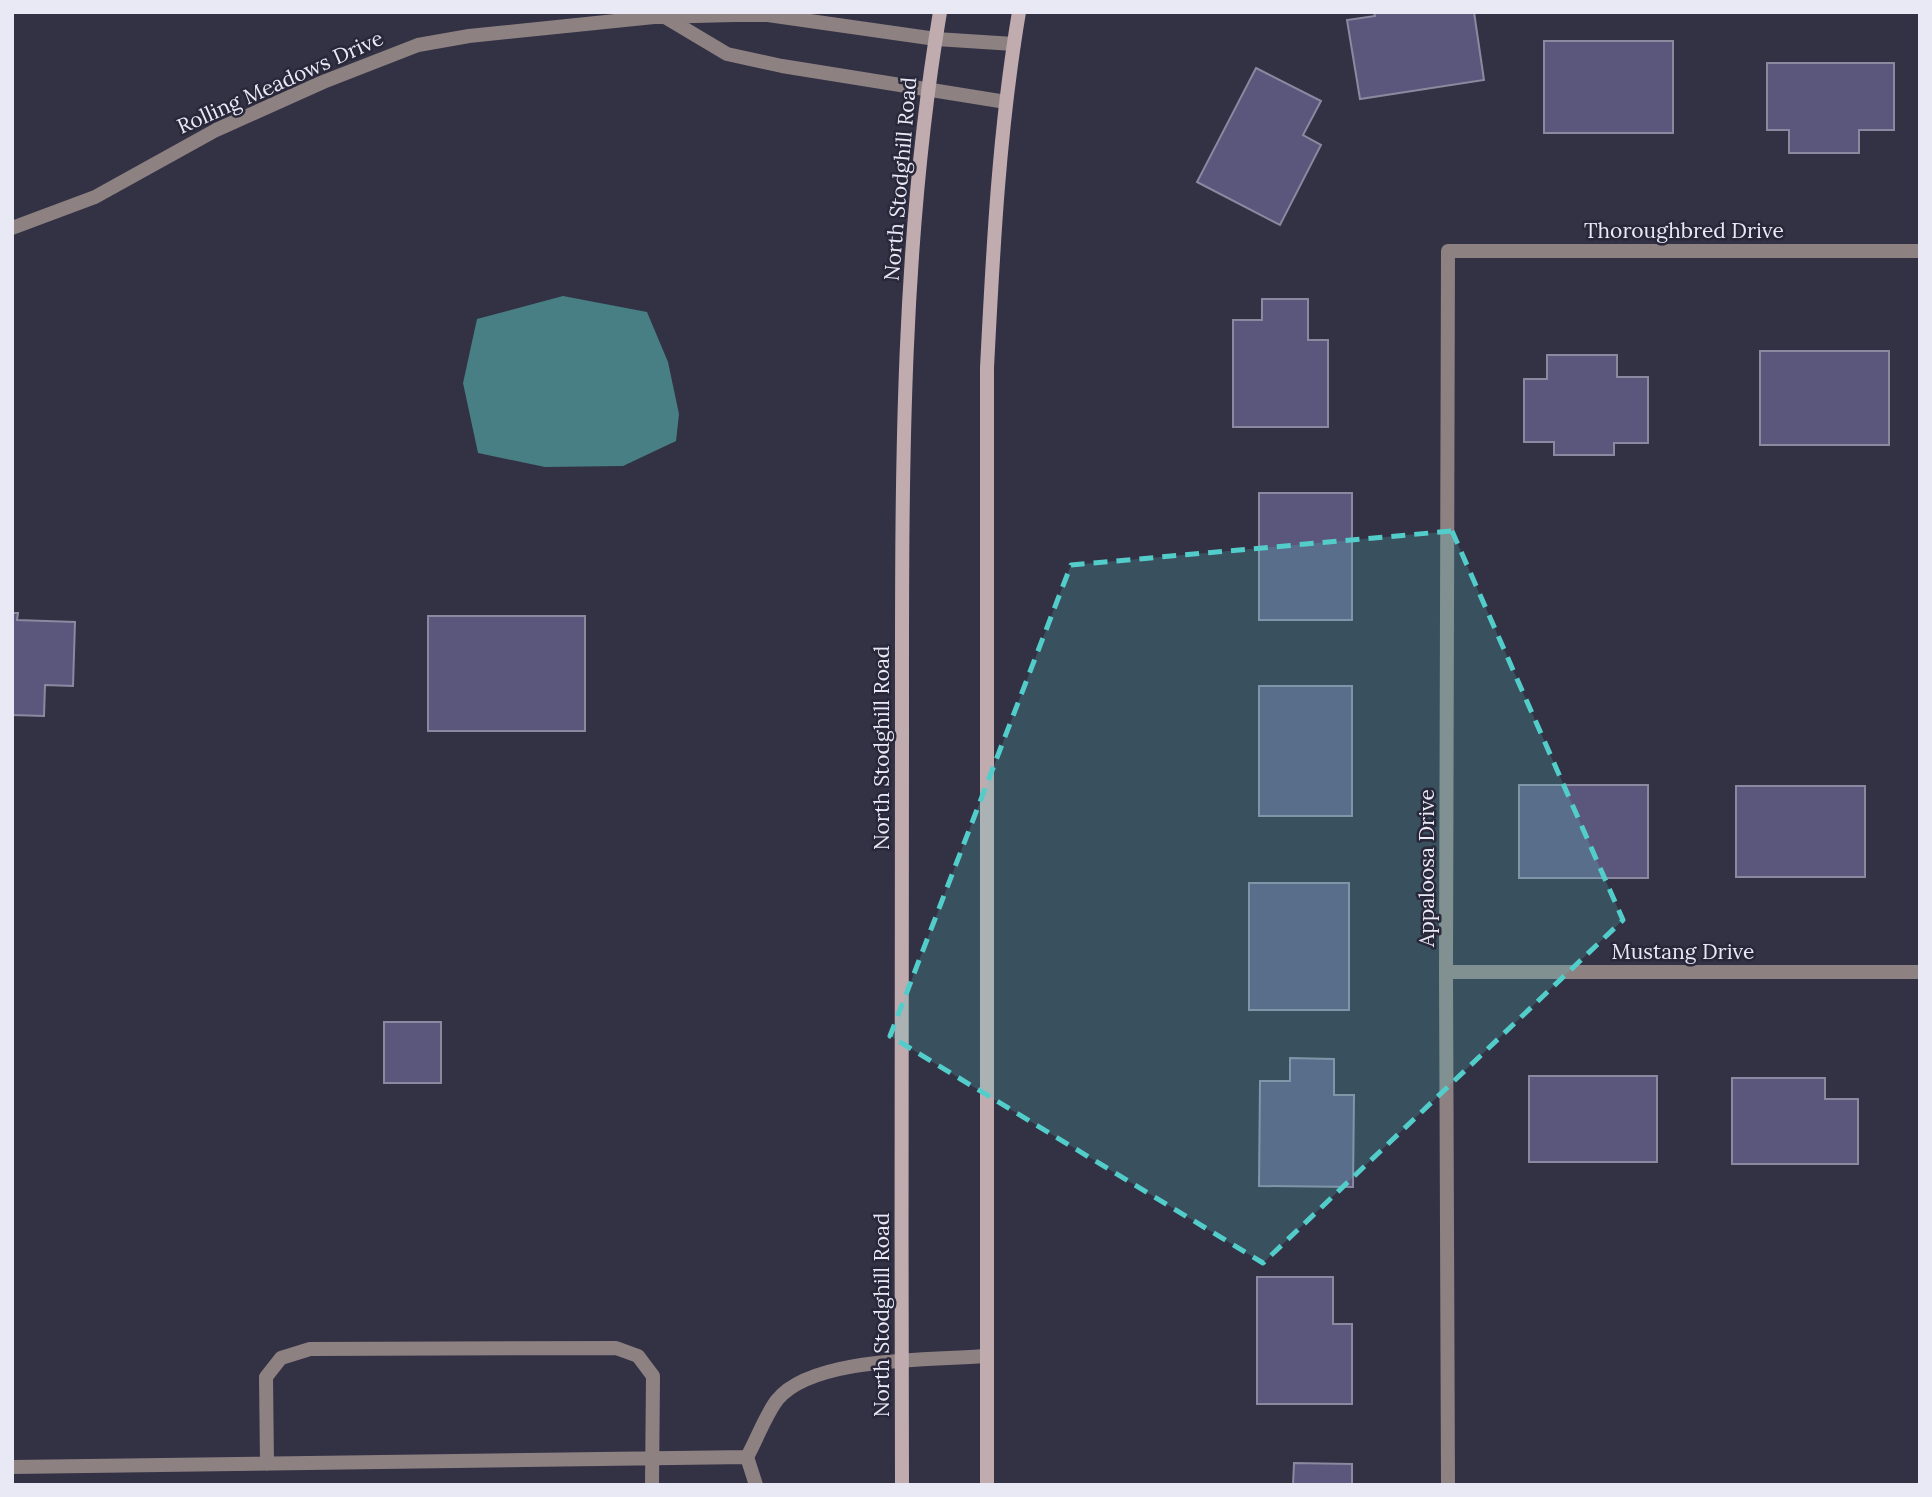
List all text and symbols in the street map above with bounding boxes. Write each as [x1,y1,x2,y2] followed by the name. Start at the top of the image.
[173,24,387,140] street label: Rolling Meadows Drive
[878,76,922,282] street label: North Stodghill Road
[1584,217,1784,244] street label: Thoroughbred Drive
[868,646,895,850] street label: North Stodghill Road
[1413,789,1440,948] street label: Appaloosa Drive
[1612,938,1754,965] street label: Mustang Drive
[868,1213,895,1417] street label: North Stodghill Road

